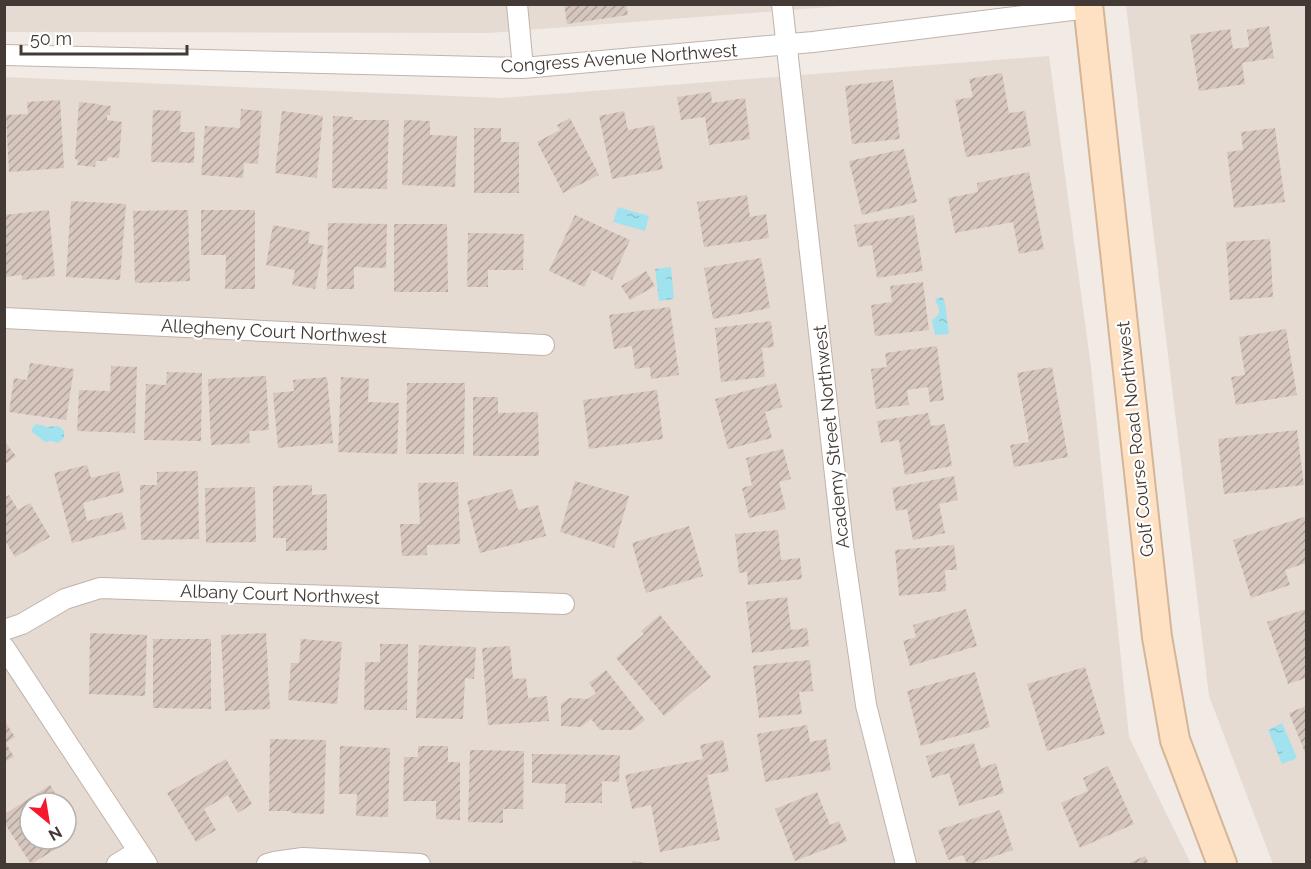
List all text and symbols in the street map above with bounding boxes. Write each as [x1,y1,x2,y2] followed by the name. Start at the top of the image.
[21,18,188,56] scale bar
[30,28,72,49] text: 50 m
[500,39,738,77] street label: Congress Avenue Northwest
[160,315,388,347] street label: Allegheny Court Northwest
[1112,320,1158,558] street label: Golf Course Road Northwest
[809,324,853,550] street label: Academy Street Northwest
[180,580,380,608] street label: Albany Court Northwest
[18,791,78,851] north arrow
[45,822,65,845] text: N

